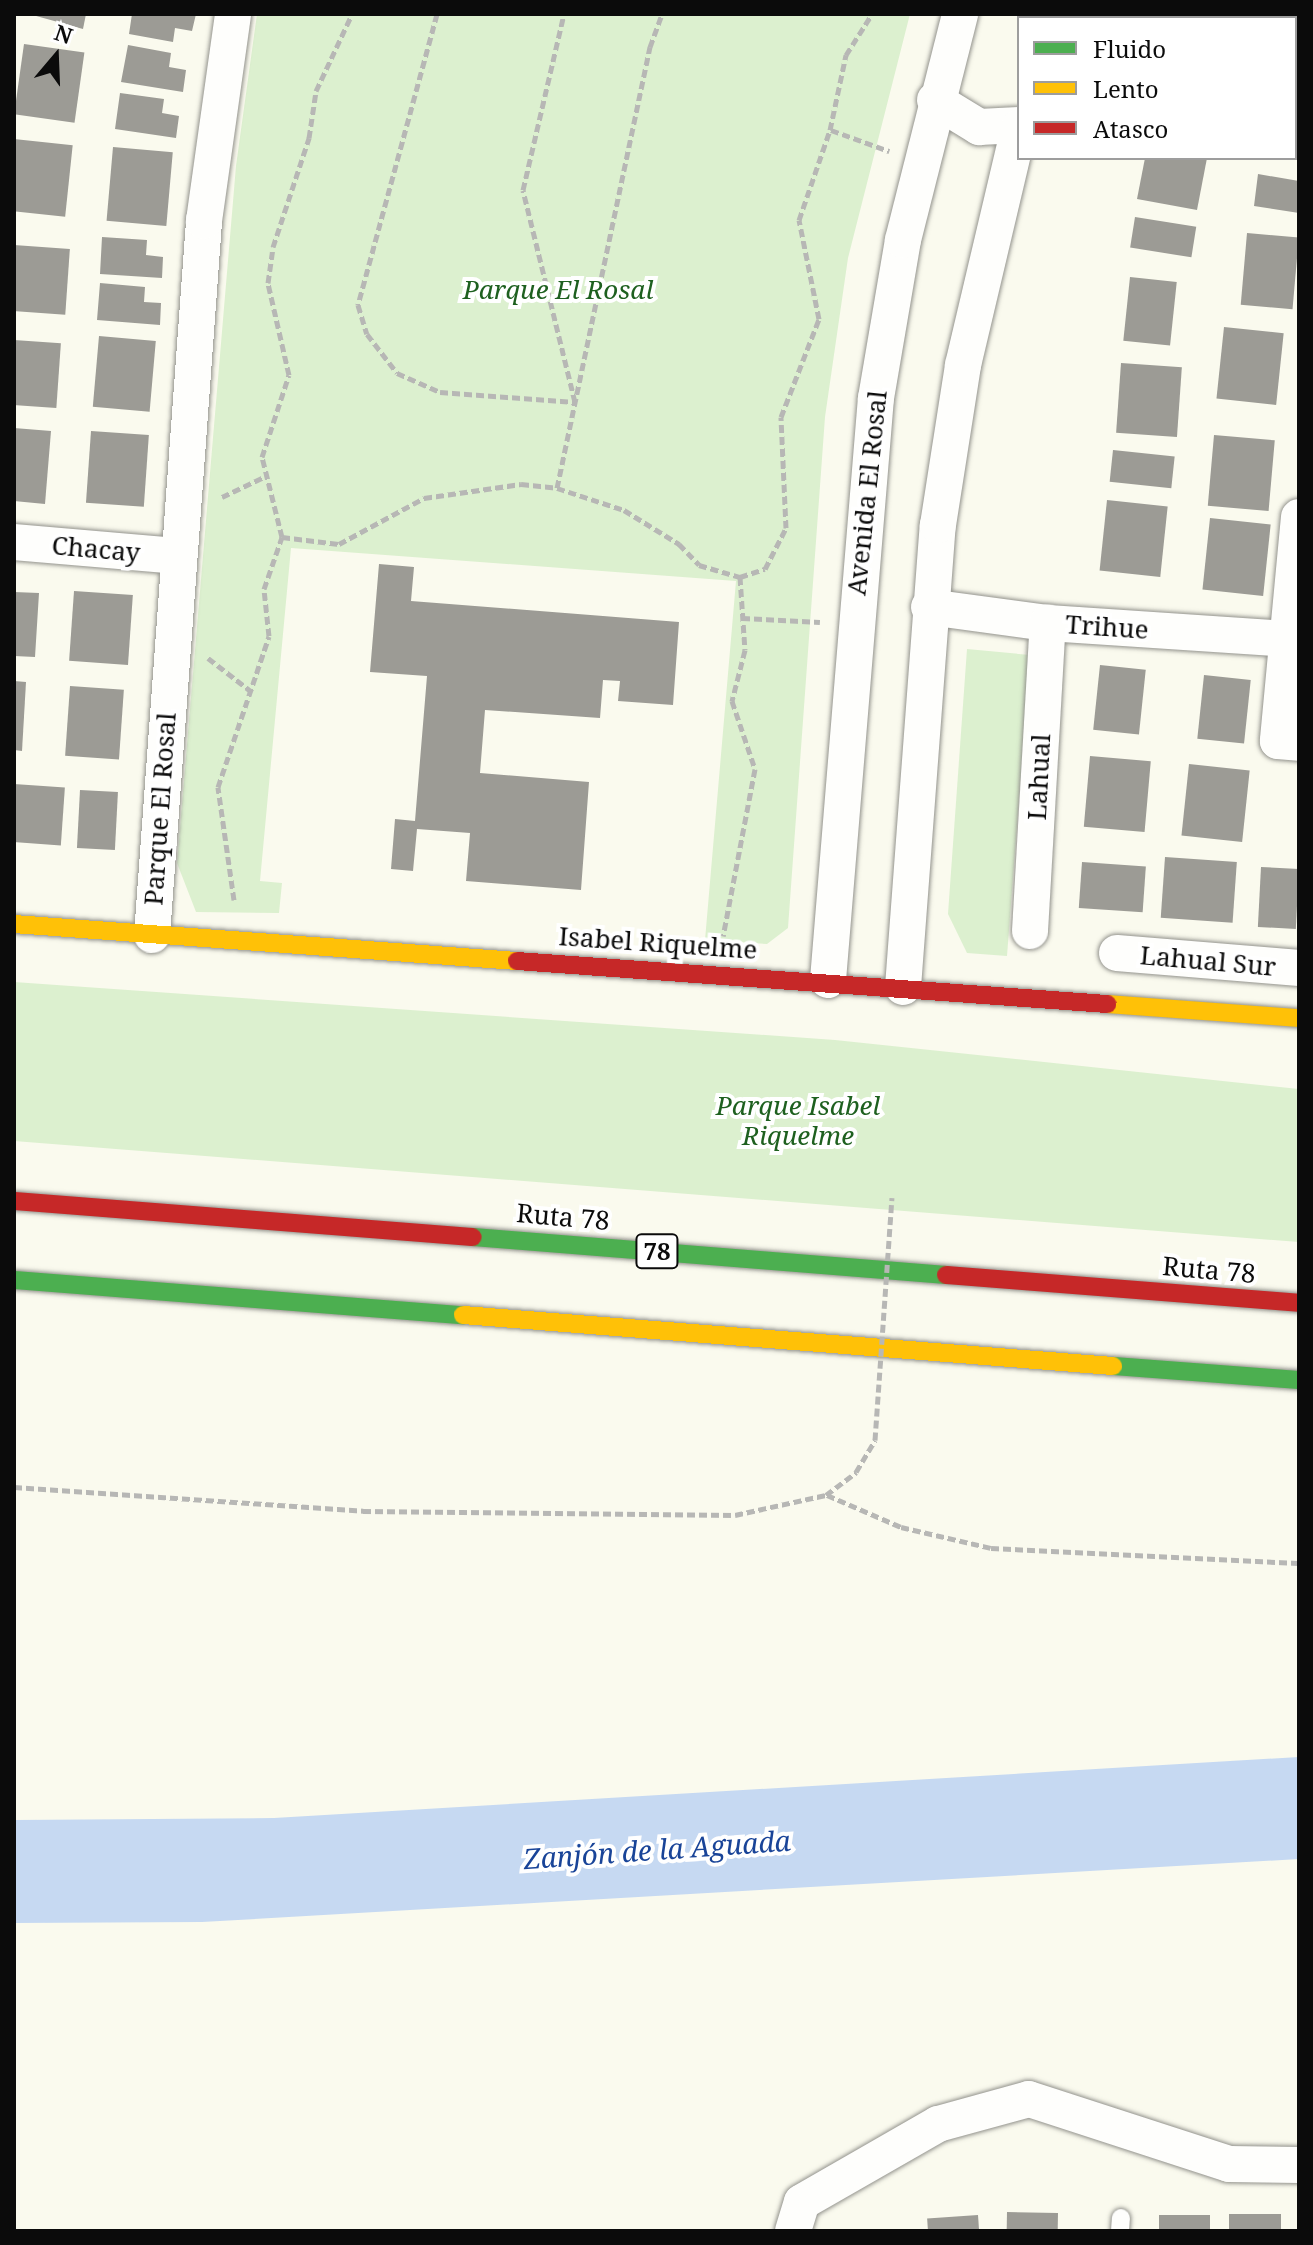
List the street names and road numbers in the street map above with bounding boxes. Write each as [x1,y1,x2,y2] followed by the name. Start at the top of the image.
[841,389,893,597] street label: Avenida El Rosal
[50,530,142,568] street label: Chacay
[1064,609,1150,645] street label: Trihue
[138,712,182,906] street label: Parque El Rosal
[1021,733,1057,821] street label: Lahual
[558,921,758,965] street label: Isabel Riquelme
[1139,940,1277,982] street label: Lahual Sur
[515,1197,611,1237] street label: Ruta 78
[635,1231,679,1271] road number: 78
[1161,1250,1257,1290] street label: Ruta 78

